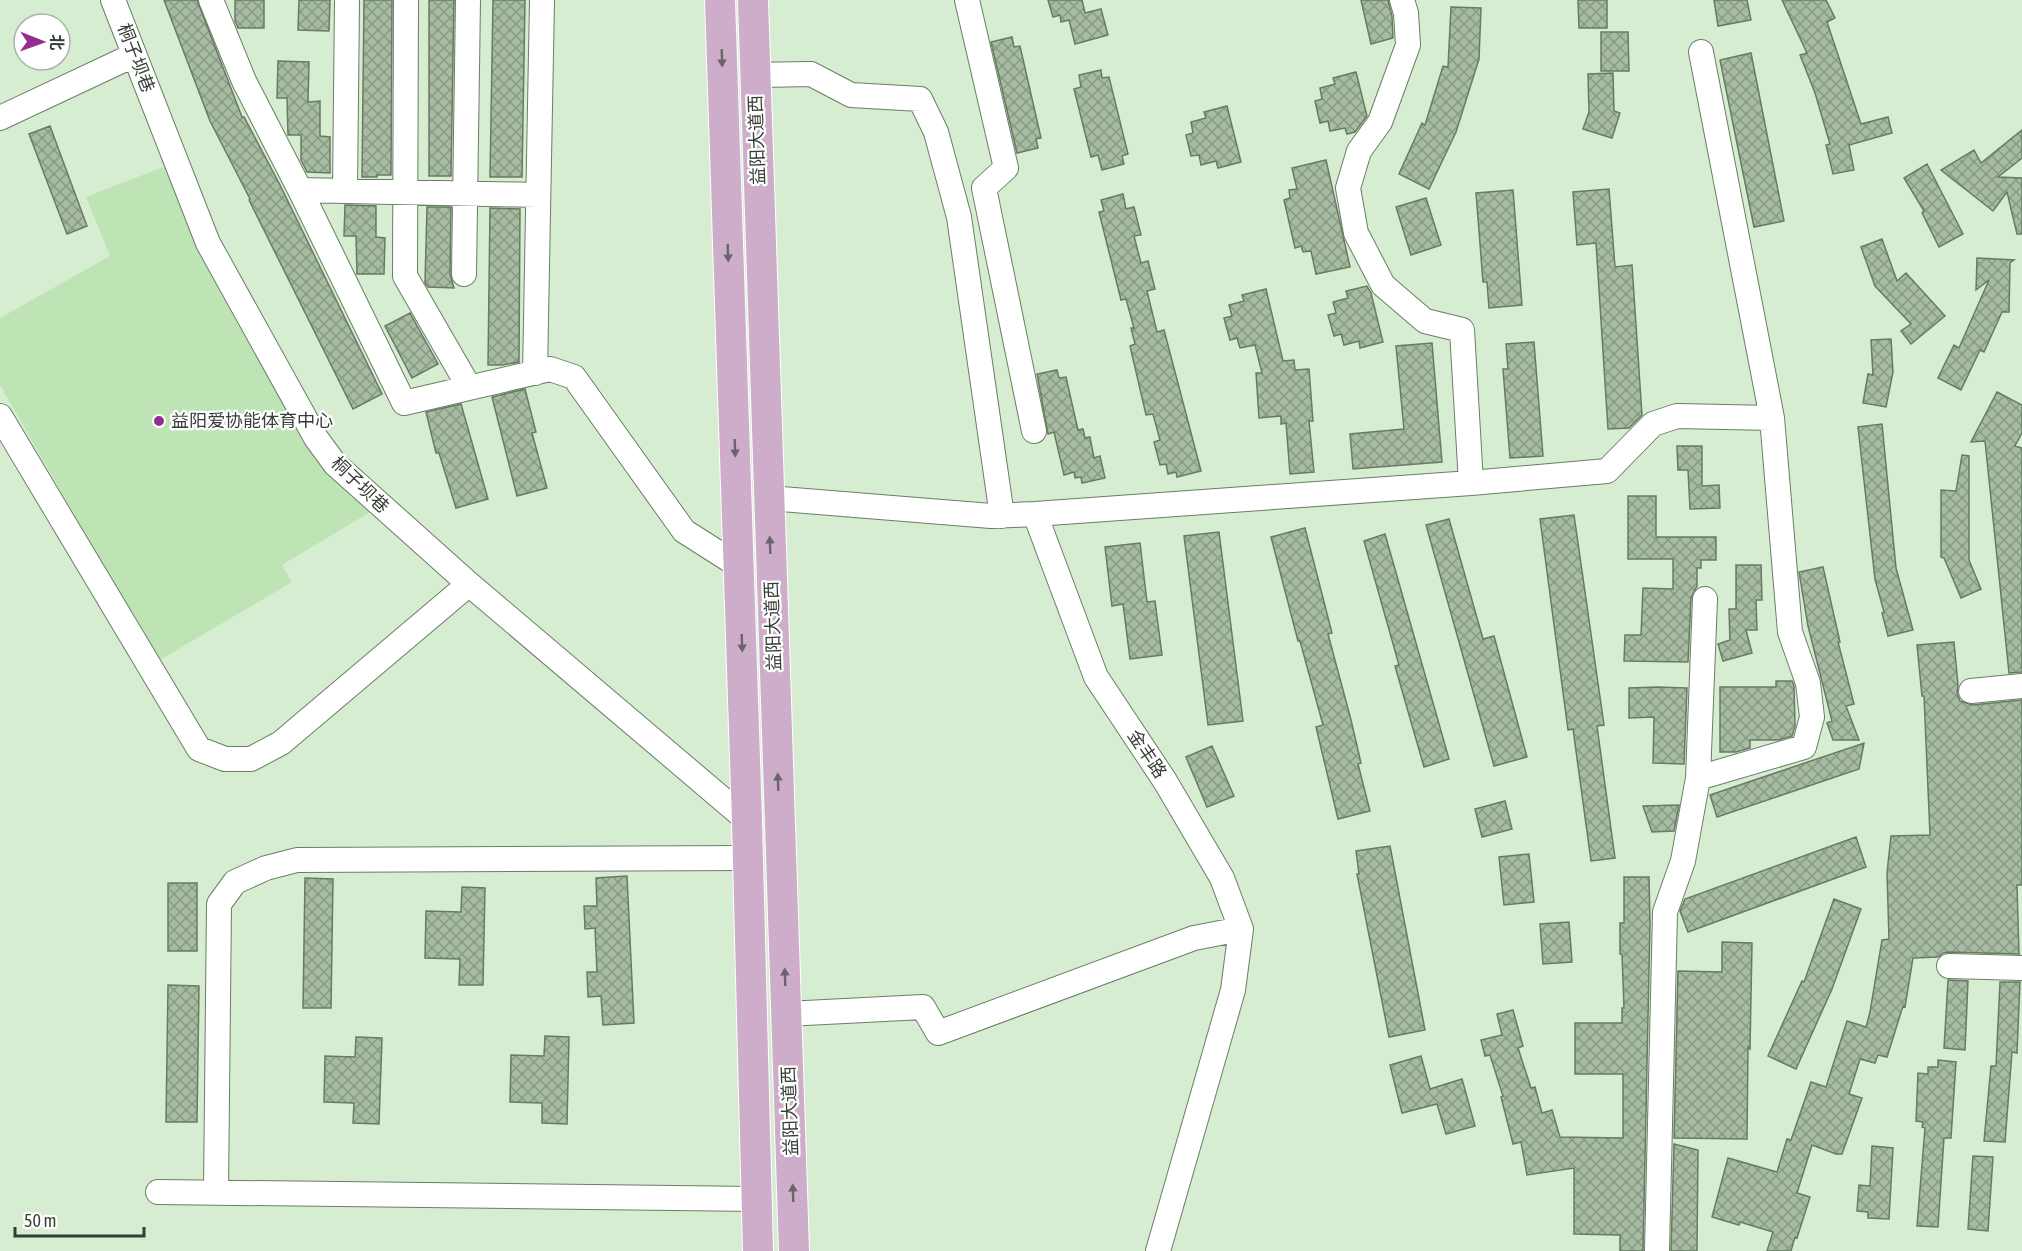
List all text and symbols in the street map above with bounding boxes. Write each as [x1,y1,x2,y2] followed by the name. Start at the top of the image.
[12,12,72,72] north arrow
[114,20,159,95] street label: 桐子坝巷
[48,34,66,50] text: 北
[717,49,726,68] one-way arrow
[744,95,769,185] street label: 益阳大道西
[724,244,733,263] one-way arrow
[171,410,333,431] place label: 益阳爱协能体育中心
[152,414,166,428] marker: 益阳爱协能体育中心
[730,439,740,458] one-way arrow
[327,452,394,517] street label: 桐子坝巷
[765,535,775,554] one-way arrow
[760,581,785,671] street label: 益阳大道西
[737,634,746,653] one-way arrow
[1124,725,1171,782] street label: 金丰路
[773,772,782,791] one-way arrow
[780,967,789,986] one-way arrow
[777,1066,802,1156] street label: 益阳大道西
[788,1183,797,1202] one-way arrow
[15,1200,144,1238] scale bar
[24,1210,56,1231] text: 50 m

